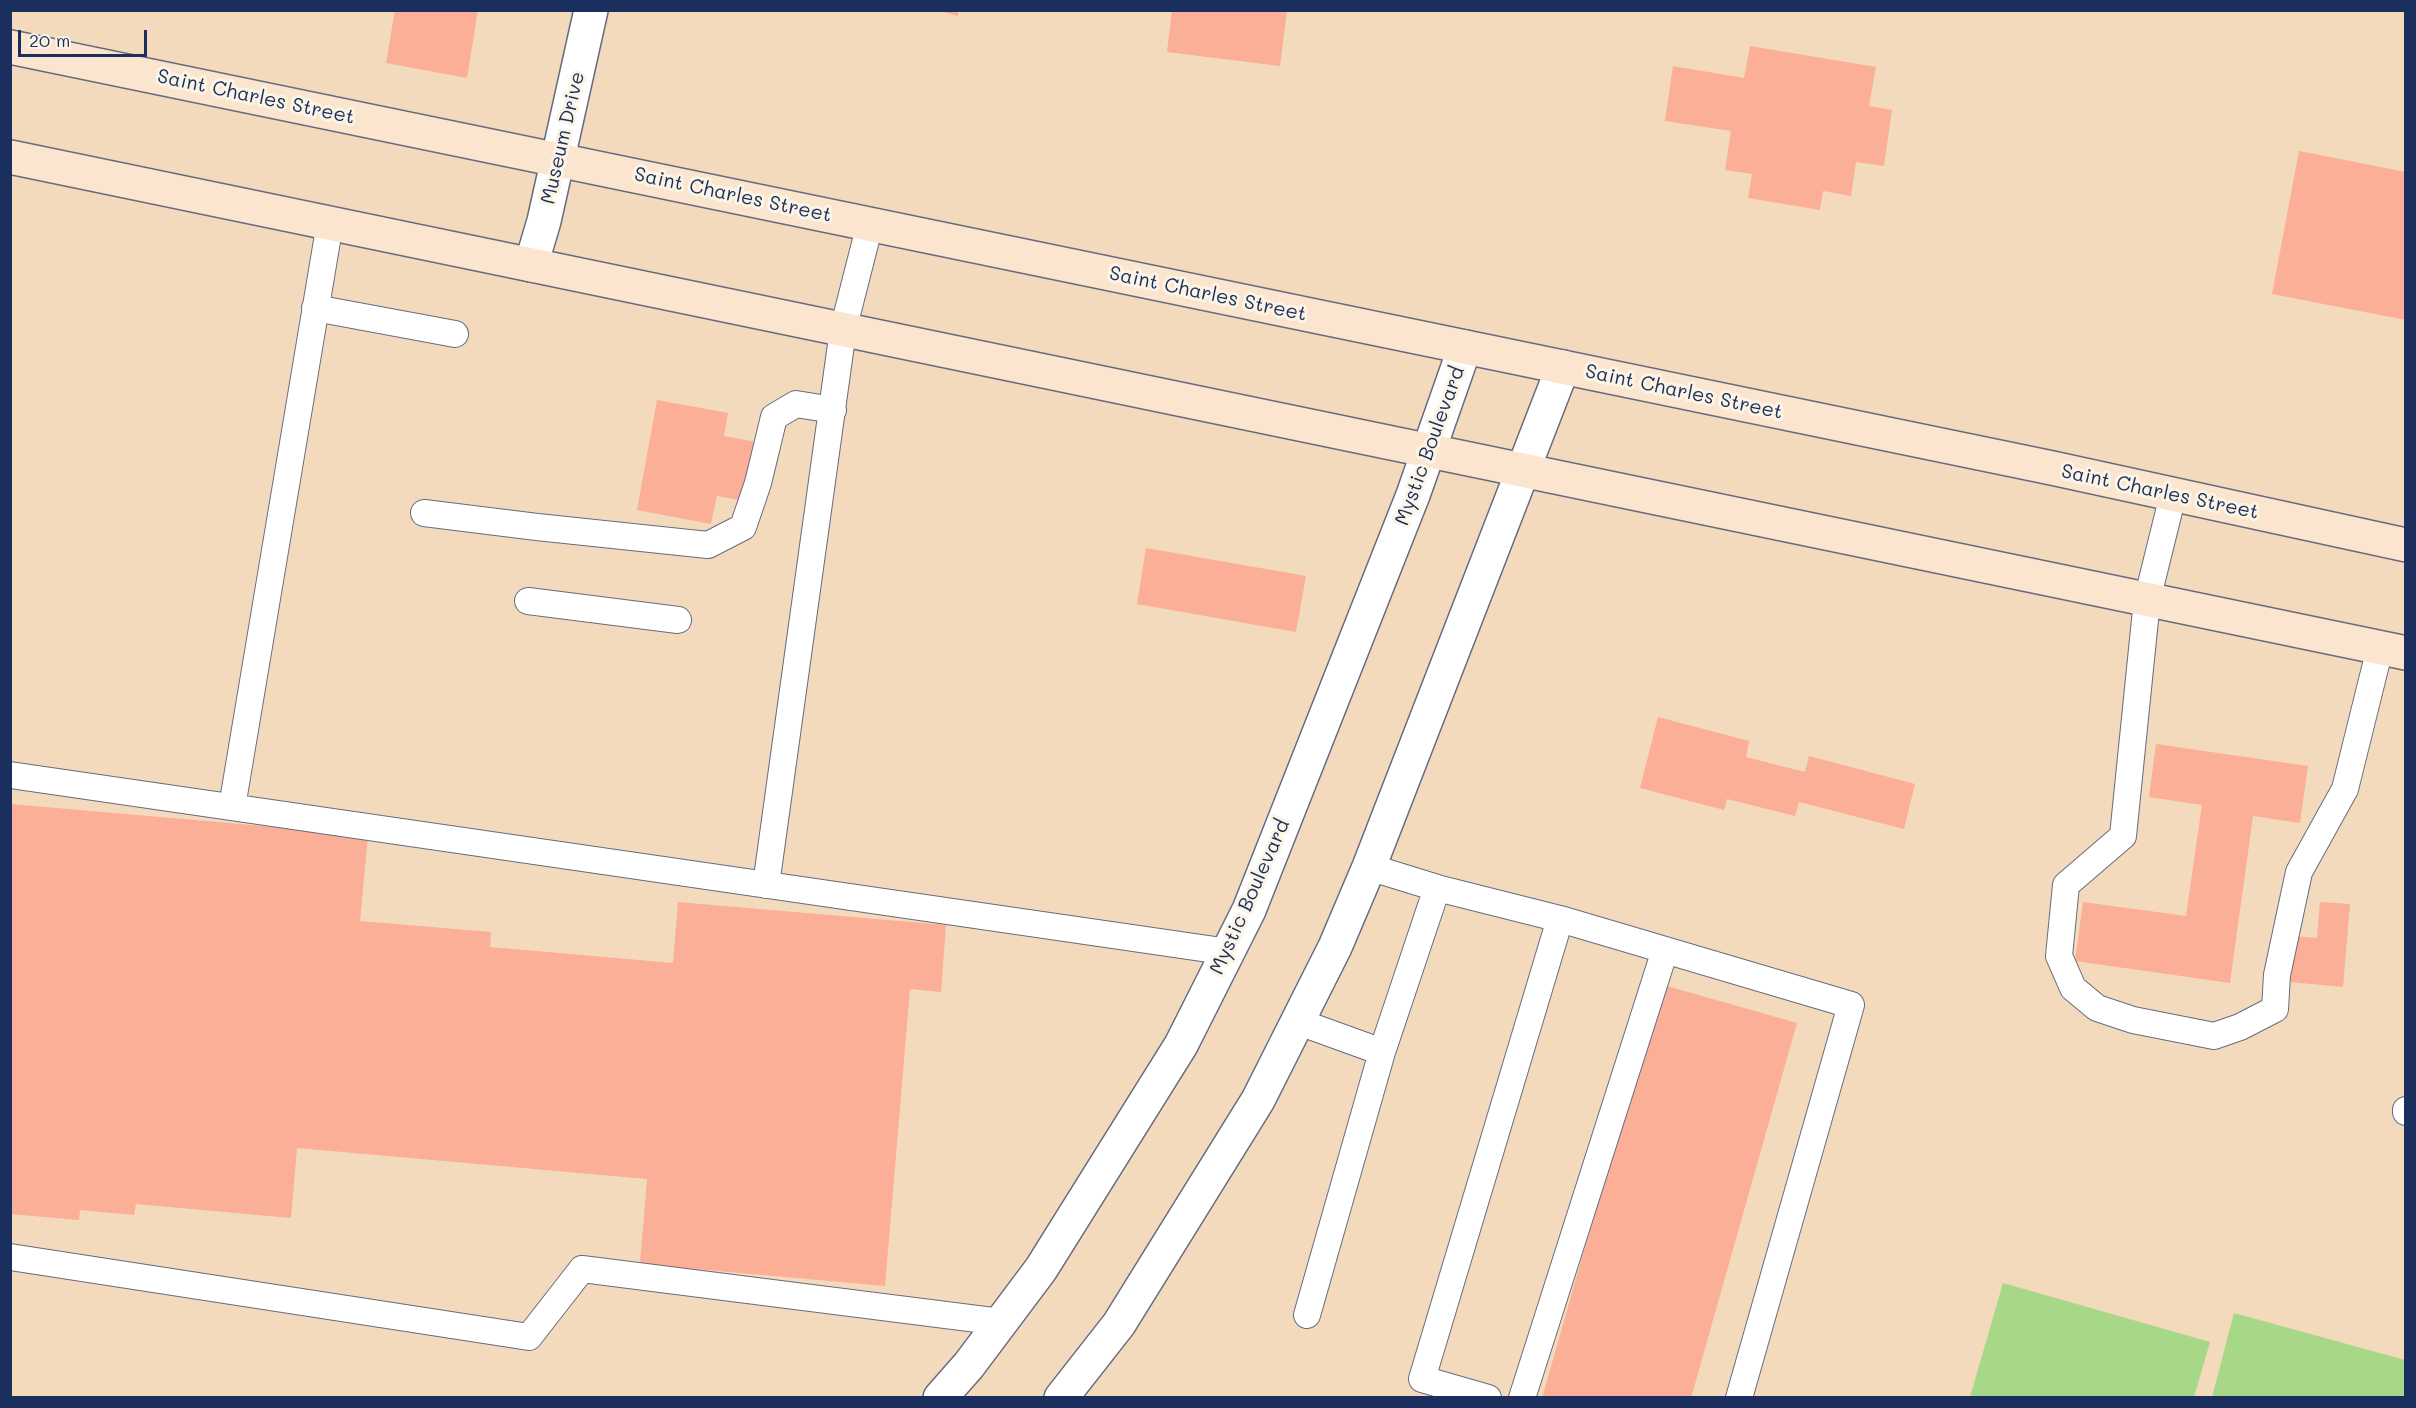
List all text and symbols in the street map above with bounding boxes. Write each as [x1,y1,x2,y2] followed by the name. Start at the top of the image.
[21,18,150,56] scale bar
[29,28,70,52] text: 20 m
[155,64,357,130] street label: Saint Charles Street
[536,69,590,207] street label: Museum Drive
[632,162,834,228] street label: Saint Charles Street
[1107,261,1309,327] street label: Saint Charles Street
[1583,359,1785,425] street label: Saint Charles Street
[1390,363,1470,529] street label: Mystic Boulevard
[2059,459,2261,525] street label: Saint Charles Street
[1205,816,1295,978] street label: Mystic Boulevard

